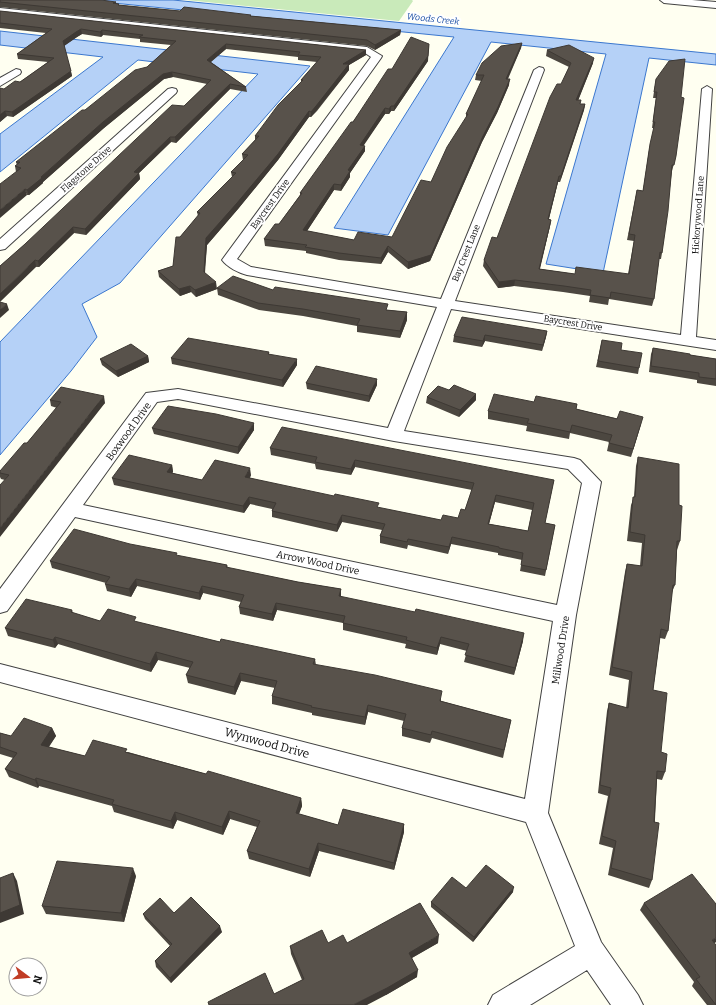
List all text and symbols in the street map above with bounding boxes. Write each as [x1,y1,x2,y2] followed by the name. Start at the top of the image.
[406,11,460,27] water label: Woods Creek
[59,144,113,194] street label: Flagstone Drive
[690,176,706,254] street label: Hickorywood Lane
[248,177,292,231] street label: Baycrest Drive
[450,223,482,283] street label: Bay Crest Lane
[543,313,603,333] street label: Baycrest Drive
[104,400,154,463] street label: Boxwood Drive
[275,548,360,578] street label: Arrow Wood Drive
[550,615,572,685] street label: Millwood Drive
[223,725,311,761] street label: Wynwood Drive
[8,957,48,997] north arrow
[30,974,45,986] text: N

